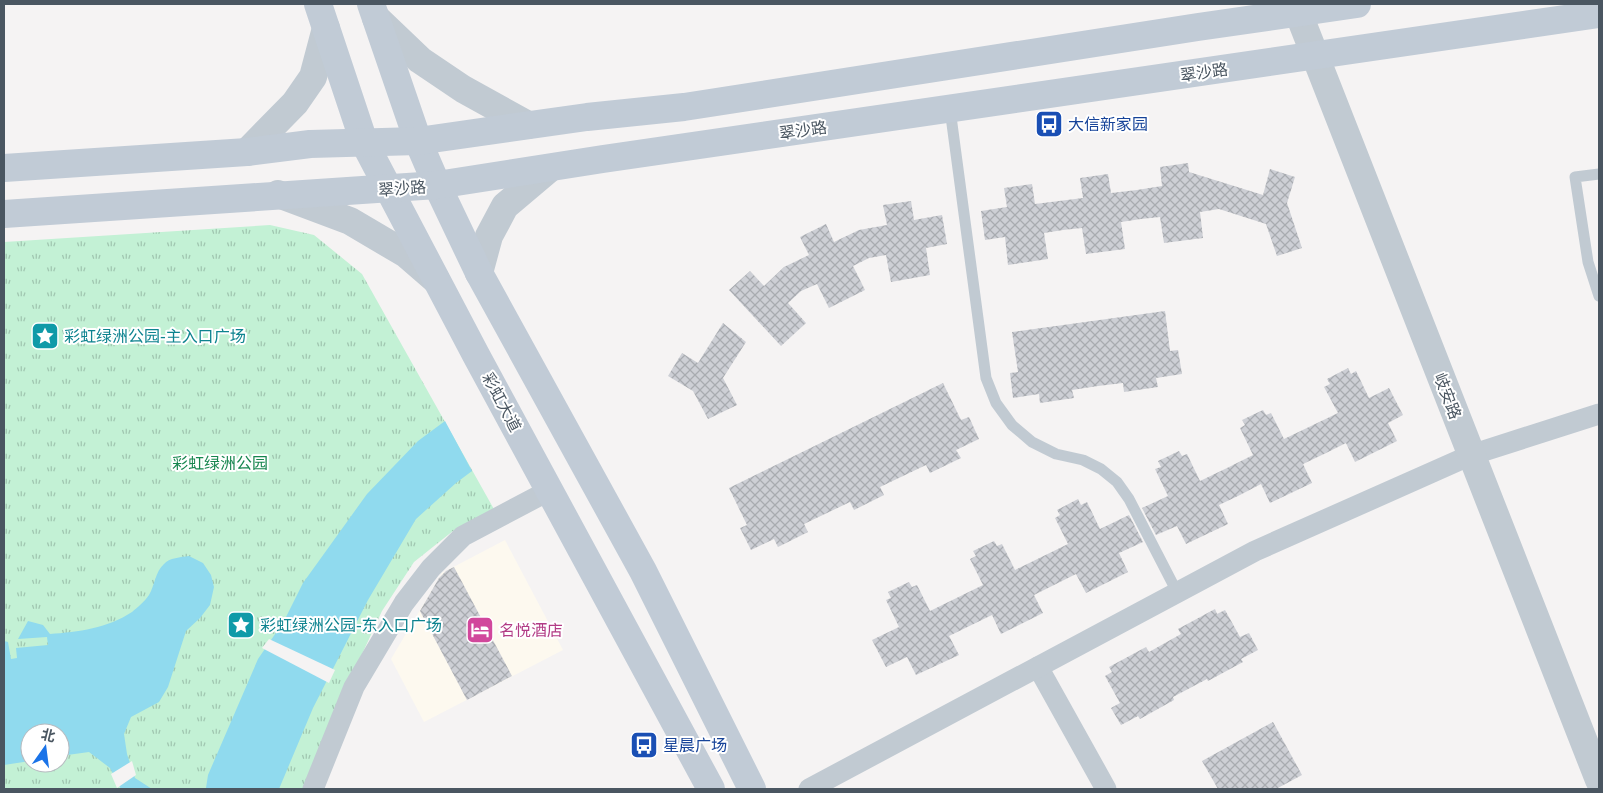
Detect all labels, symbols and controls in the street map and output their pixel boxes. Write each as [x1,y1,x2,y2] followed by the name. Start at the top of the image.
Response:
[1179,60,1229,85] street label: 翠沙路
[1034,109,1064,139] bus stop icon: 大信新家园
[1068,115,1148,134] place label: 大信新家园
[778,118,828,143] street label: 翠沙路
[377,177,427,200] street label: 翠沙路
[30,321,60,351] place icon: 彩虹绿洲公园-主入口广场
[64,327,246,346] place label: 彩虹绿洲公园-主入口广场
[478,370,525,435] street label: 彩虹大道
[1430,370,1465,422] street label: 岐安路
[172,454,268,473] park label: 彩虹绿洲公园
[226,610,256,640] place icon: 彩虹绿洲公园-东入口广场
[465,615,495,645] hotel icon: 名悦酒店
[260,616,442,635] place label: 彩虹绿洲公园-东入口广场
[499,621,563,640] place label: 名悦酒店
[20,723,70,773] north arrow
[39,726,57,745] text: 北
[629,730,659,760] bus stop icon: 星晨广场
[663,736,727,755] place label: 星晨广场

